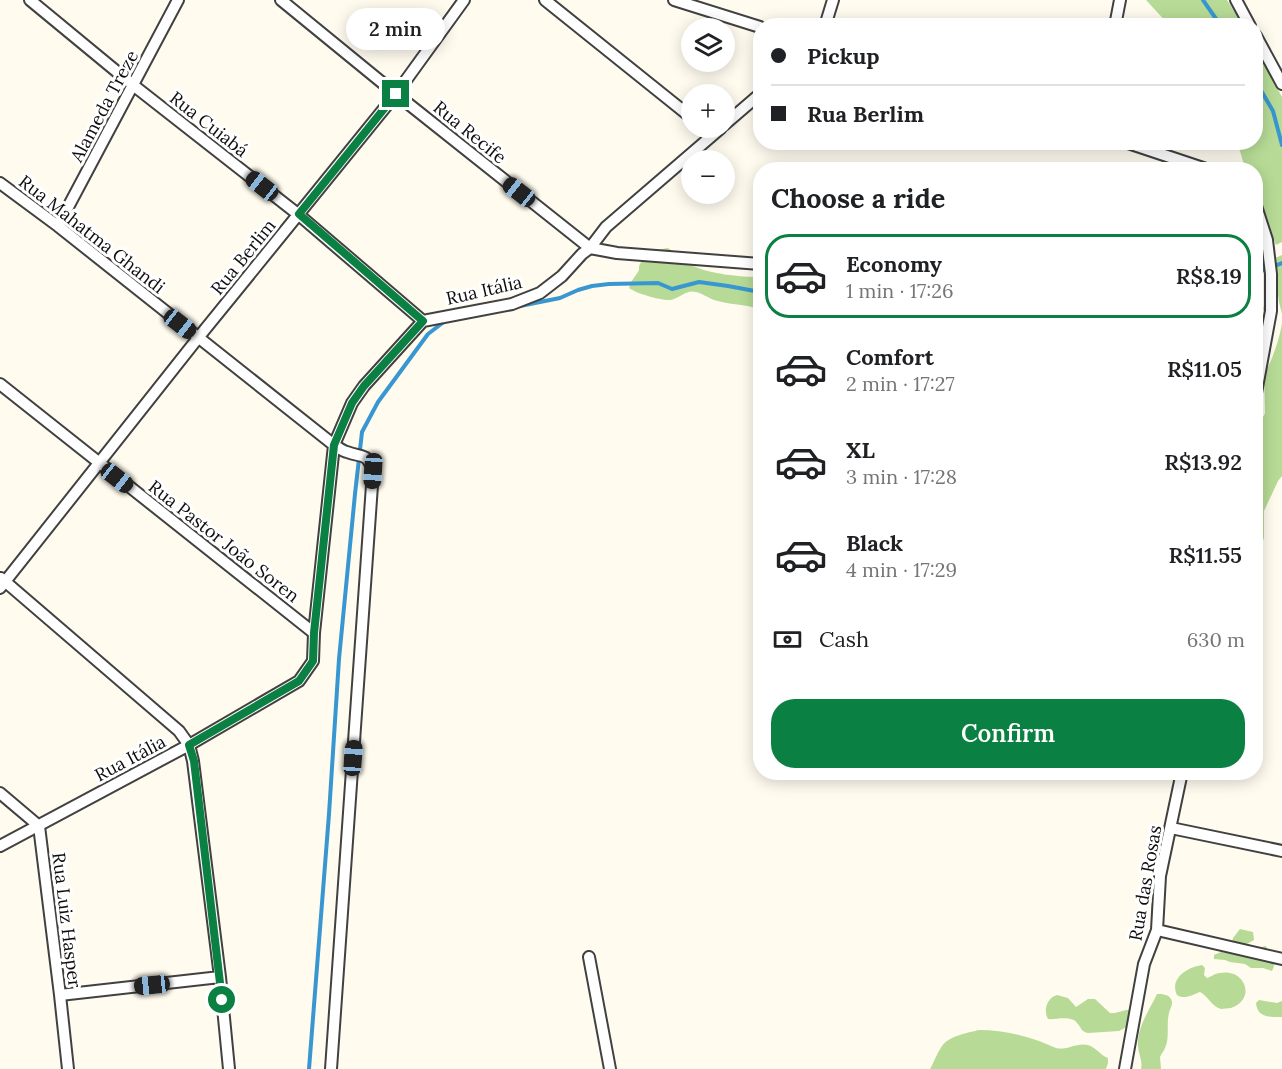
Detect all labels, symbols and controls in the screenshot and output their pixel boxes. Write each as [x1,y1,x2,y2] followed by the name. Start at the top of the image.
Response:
[346,7,446,49] callout: 2 min
[369,16,422,41] text: 2 min
[681,18,735,204] map controls
[681,18,735,72] button: layers
[807,42,880,70] text: Pickup
[64,46,143,167] street label: Alameda Treze
[382,80,409,107] route end
[681,84,735,138] button: +
[165,86,253,162] street label: Rua Cuiabá
[429,96,511,169] street label: Rua Recife
[807,100,924,128] text: Rua Berlim
[681,150,735,204] button: −
[242,168,282,204] car
[14,170,170,298] street label: Rua Mahatma Ghandi
[499,174,539,210] car
[771,181,945,215] text: Choose a ride
[205,214,281,300] street label: Rua Berlim
[774,249,828,303] icon: car
[846,250,942,278] text: Economy
[1176,262,1242,290] text: R$8.19
[444,270,524,310] street label: Rua Itália
[846,278,954,303] text: 1 min · 17:26
[160,306,200,342] car
[774,342,828,396] icon: car
[846,343,934,371] text: Comfort
[1167,355,1242,383] text: R$11.05
[846,371,955,396] text: 2 min · 17:27
[774,435,828,489] icon: car
[846,436,875,464] text: XL
[1164,448,1242,476] text: R$13.92
[363,452,383,490] car
[97,460,137,496] car
[846,464,957,489] text: 3 min · 17:28
[144,475,304,607] street label: Rua Pastor João Soren
[774,528,828,582] icon: car
[846,529,903,557] text: Black
[1169,541,1242,569] text: R$11.55
[846,557,957,582] text: 4 min · 17:29
[771,623,804,656] icon: cash
[819,625,869,653] text: Cash
[1187,627,1245,652] text: 630 m
[771,699,1245,768] button: Confirm
[90,730,170,786] street label: Rua Itália
[343,739,363,777] car
[1124,823,1166,943] street label: Rua das Rosas
[47,851,87,989] street label: Rua Luiz Hasper
[133,974,171,996] car
[208,986,235,1013] route start

